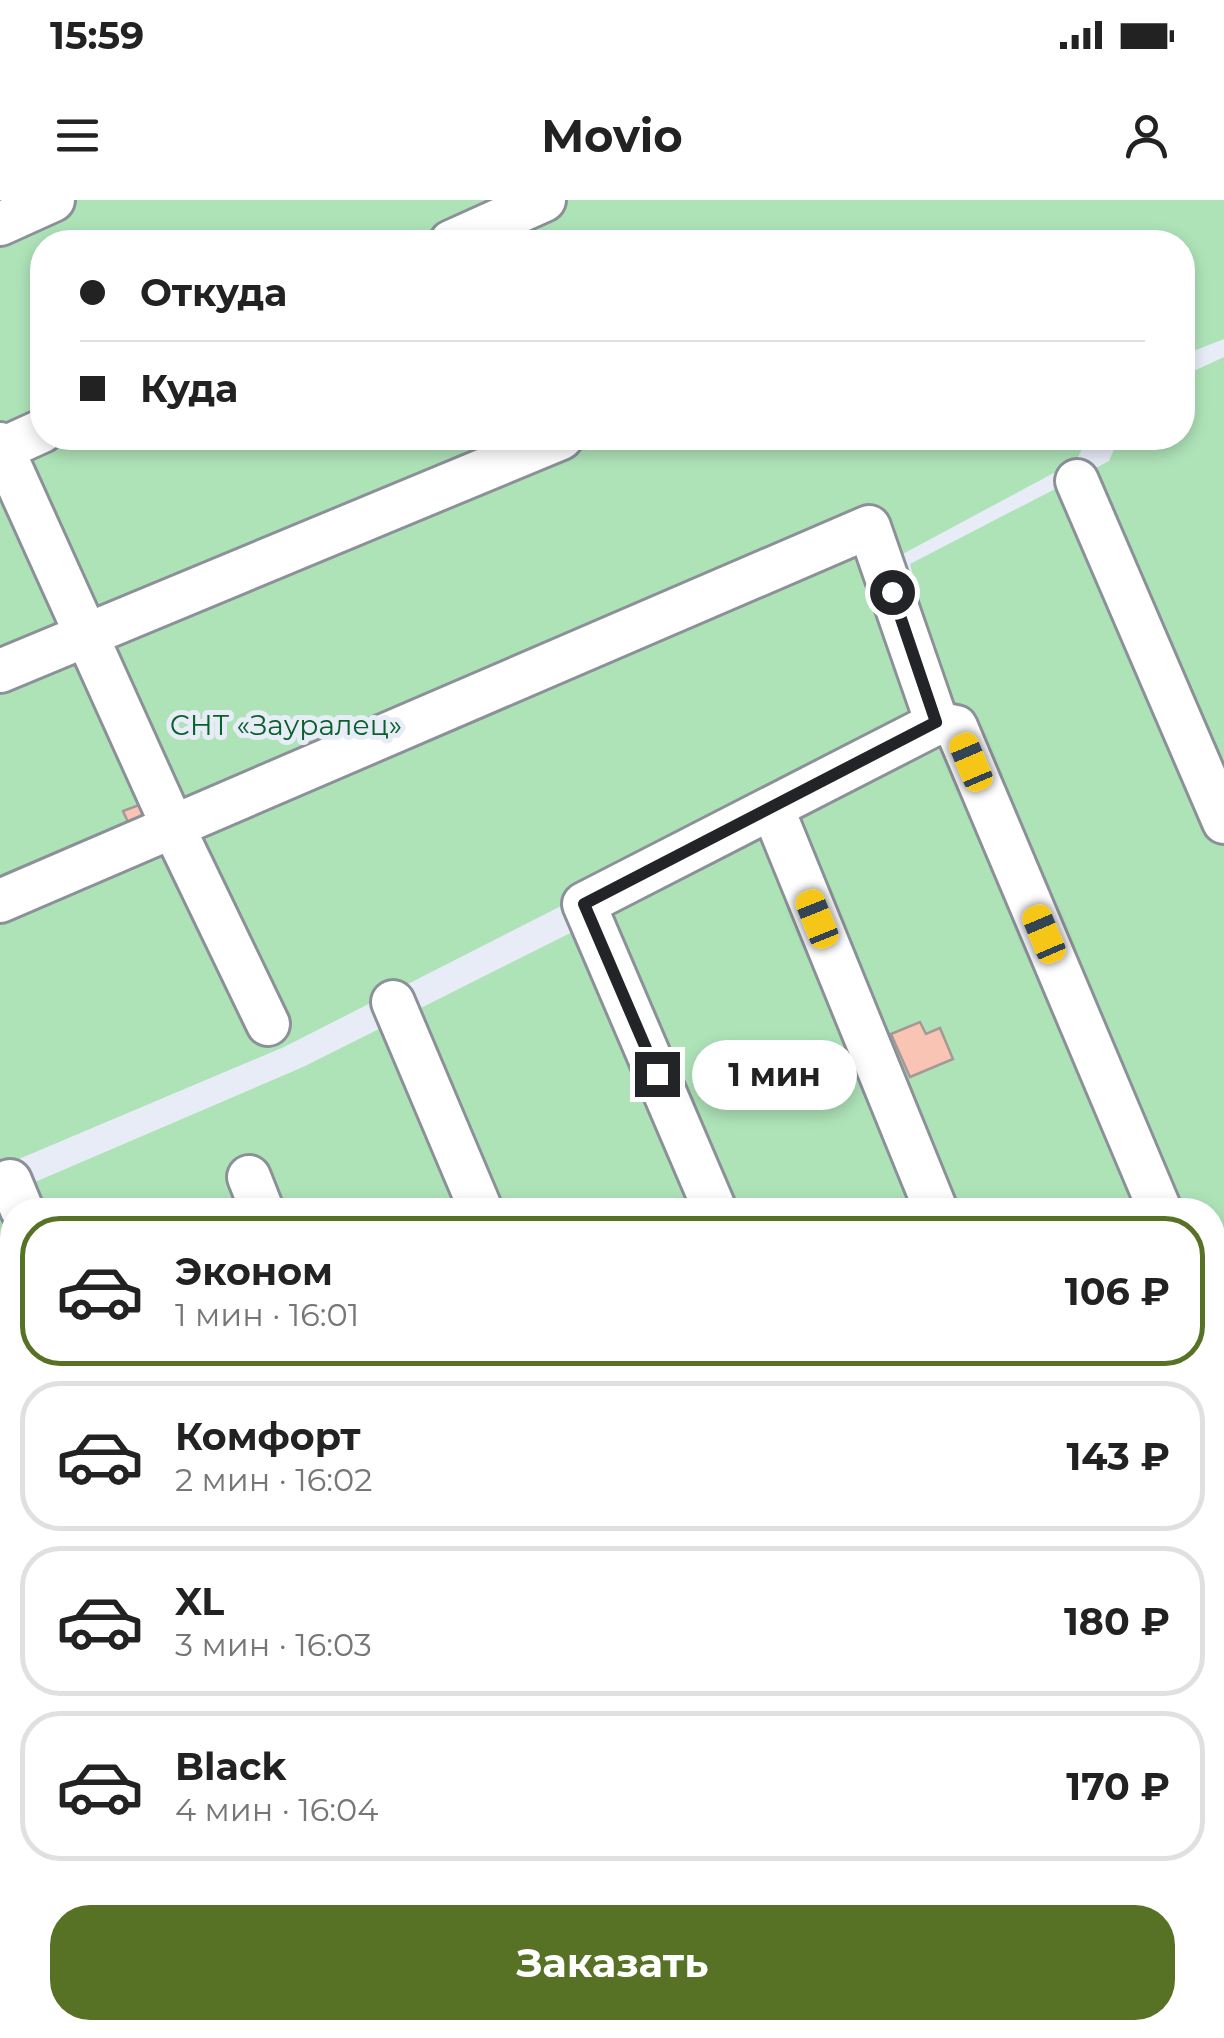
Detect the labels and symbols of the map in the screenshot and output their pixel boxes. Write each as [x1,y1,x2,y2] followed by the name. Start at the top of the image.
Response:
[870,570,915,615] route start
[170,708,402,742] park label: СНТ «Зауралец»
[945,729,997,795] car
[792,886,842,952] car
[1018,901,1070,967] car
[692,1039,857,1109] callout: 1 мин
[635,1052,680,1097] route end

